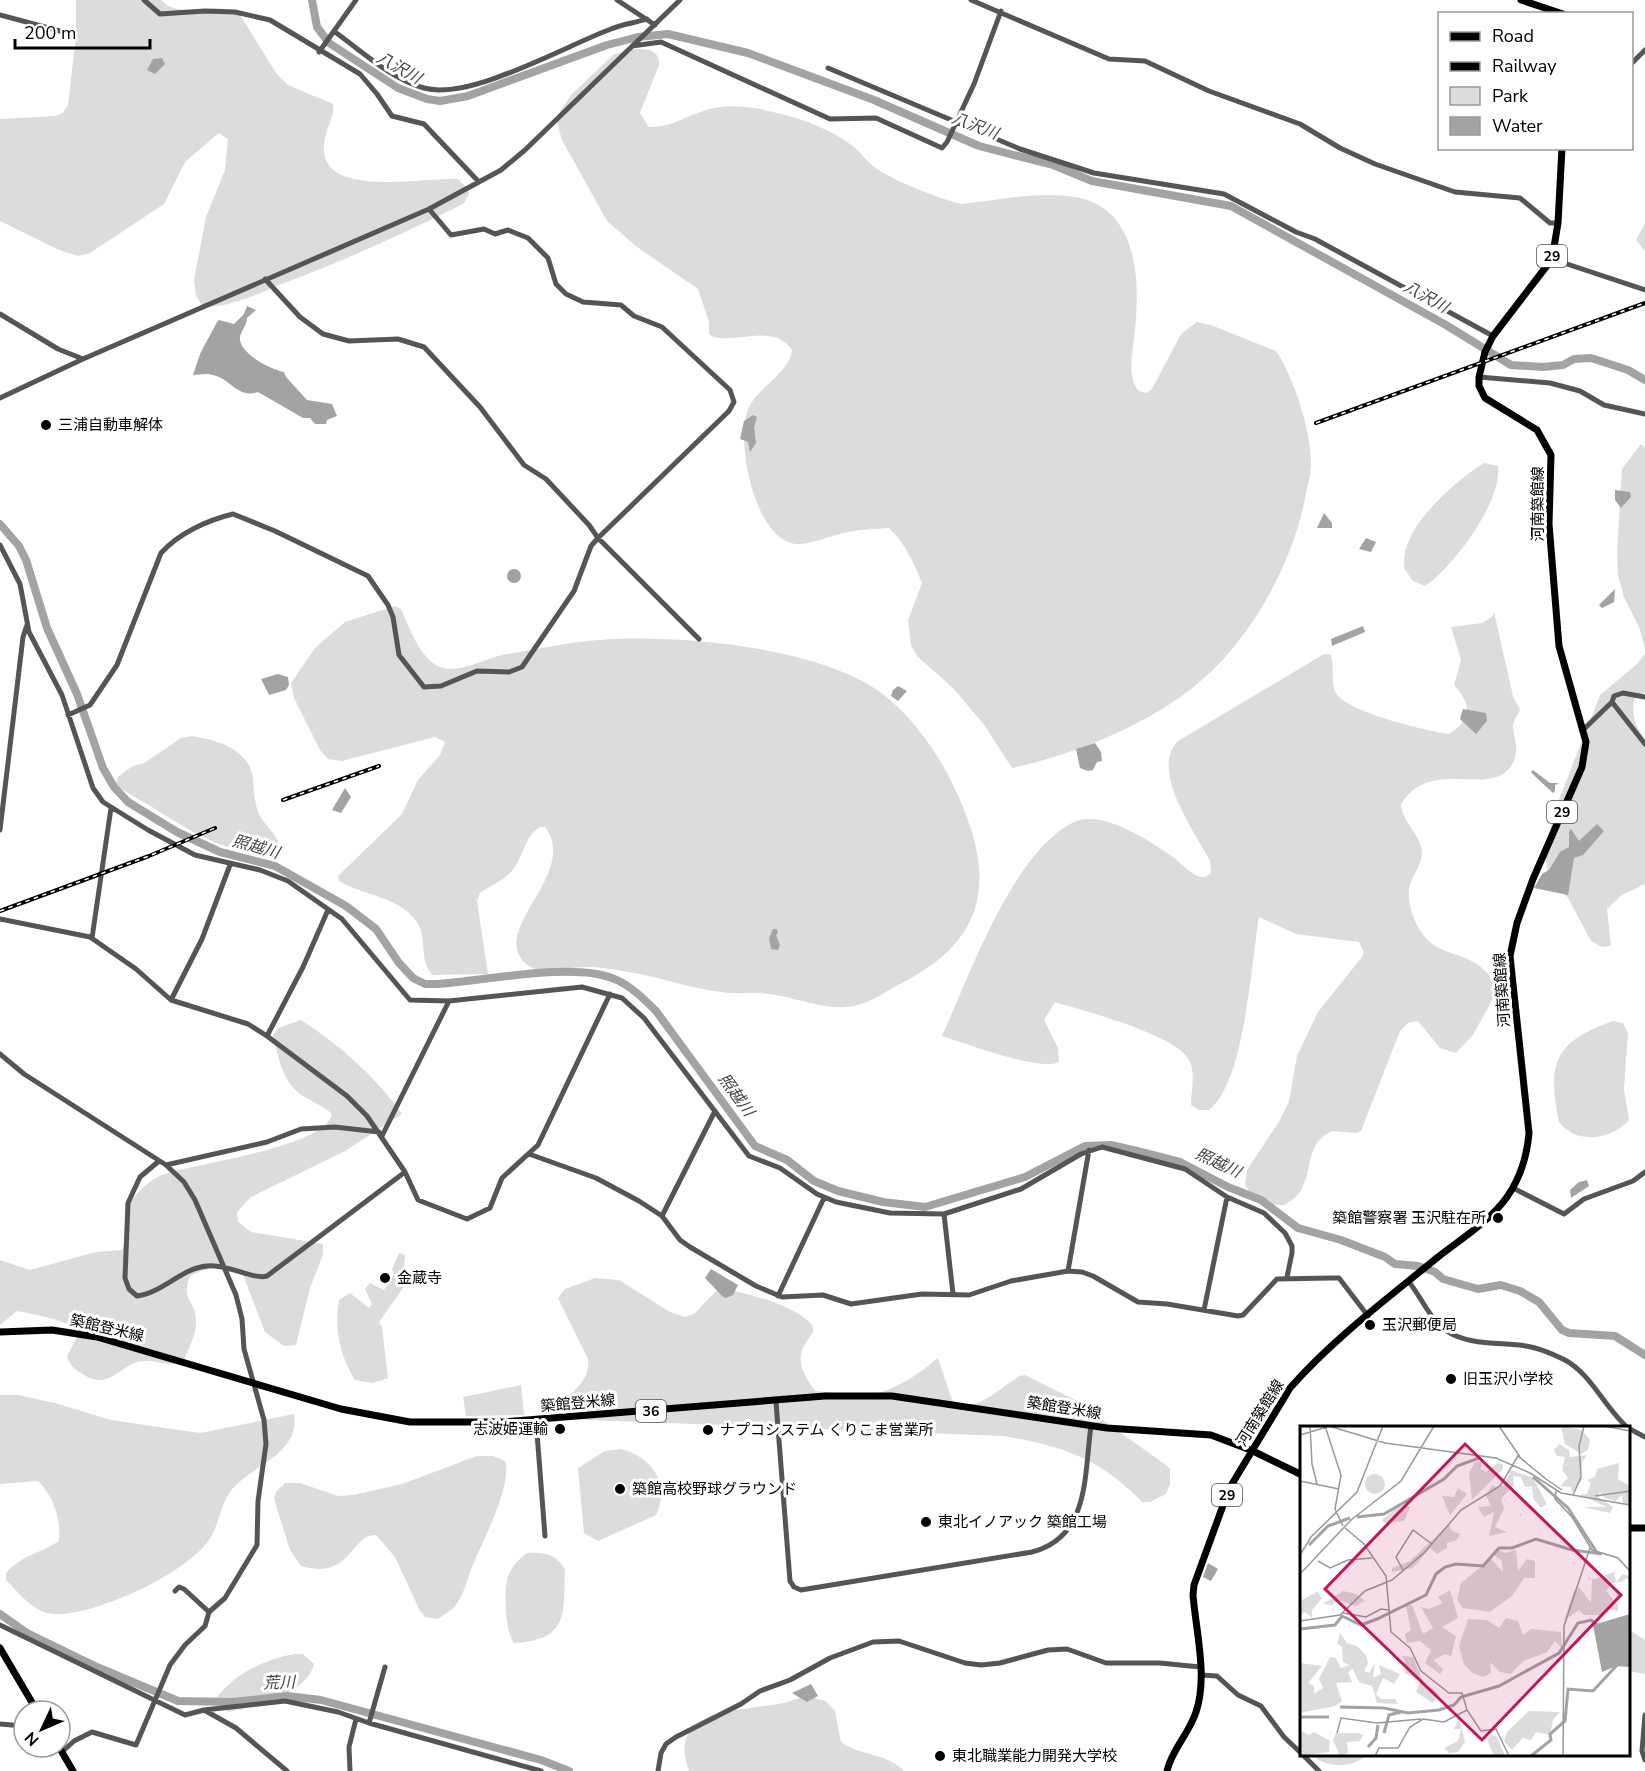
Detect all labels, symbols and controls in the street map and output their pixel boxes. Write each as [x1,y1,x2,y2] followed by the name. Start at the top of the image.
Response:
[15,12,150,50] scale bar
[1438,12,1633,150] legend
[24,21,76,45] text: 200 m
[1492,24,1534,48] text: Road
[373,47,427,90] water label: 八沢川
[1492,54,1557,78] text: Railway
[1492,84,1529,108] text: Park
[949,107,1003,146] water label: 八沢川
[1492,114,1543,138] text: Water
[1537,245,1567,267] road number: 29
[1400,276,1454,319] water label: 八沢川
[58,415,163,435] place label: 三浦自動車解体
[39,418,53,432] marker: 三浦自動車解体
[1528,466,1548,542] street label: 河南築館線
[1547,801,1577,823] road number: 29
[230,830,284,865] water label: 照越川
[1489,952,1515,1028] street label: 河南築館線
[713,1069,760,1122] water label: 照越川
[1192,1143,1246,1184] water label: 照越川
[1332,1208,1486,1228] place label: 築館警察署 玉沢駐在所
[1491,1211,1505,1225] marker: 築館警察署 玉沢駐在所
[397,1268,442,1288] place label: 金蔵寺
[378,1271,392,1285] marker: 金蔵寺
[68,1310,146,1346] street label: 築館登米線
[1382,1315,1457,1335] place label: 玉沢郵便局
[1363,1318,1377,1332] marker: 玉沢郵便局
[1463,1369,1553,1389] place label: 旧玉沢小学校
[1444,1372,1458,1386] marker: 旧玉沢小学校
[1232,1376,1288,1450] street label: 河南築館線
[540,1390,616,1416] street label: 築館登米線
[1025,1392,1103,1424] street label: 築館登米線
[636,1400,666,1422] road number: 36
[473,1419,548,1439] place label: 志波姫運輸
[720,1420,933,1440] place label: ナプコシステム くりこま営業所
[553,1422,567,1436] marker: 志波姫運輸
[701,1423,715,1437] marker: ナプコシステム くりこま営業所
[1300,1426,1630,1756] inset map
[632,1479,797,1499] place label: 築館高校野球グラウンド
[613,1482,627,1496] marker: 築館高校野球グラウンド
[1212,1484,1242,1506] road number: 29
[938,1512,1107,1532] place label: 東北イノアック 築館工場
[919,1515,933,1529] marker: 東北イノアック 築館工場
[263,1671,297,1695] water label: 荒川
[12,1699,72,1759] north arrow
[20,1727,44,1751] text: N
[952,1746,1117,1766] place label: 東北職業能力開発大学校
[933,1749,947,1763] marker: 東北職業能力開発大学校

